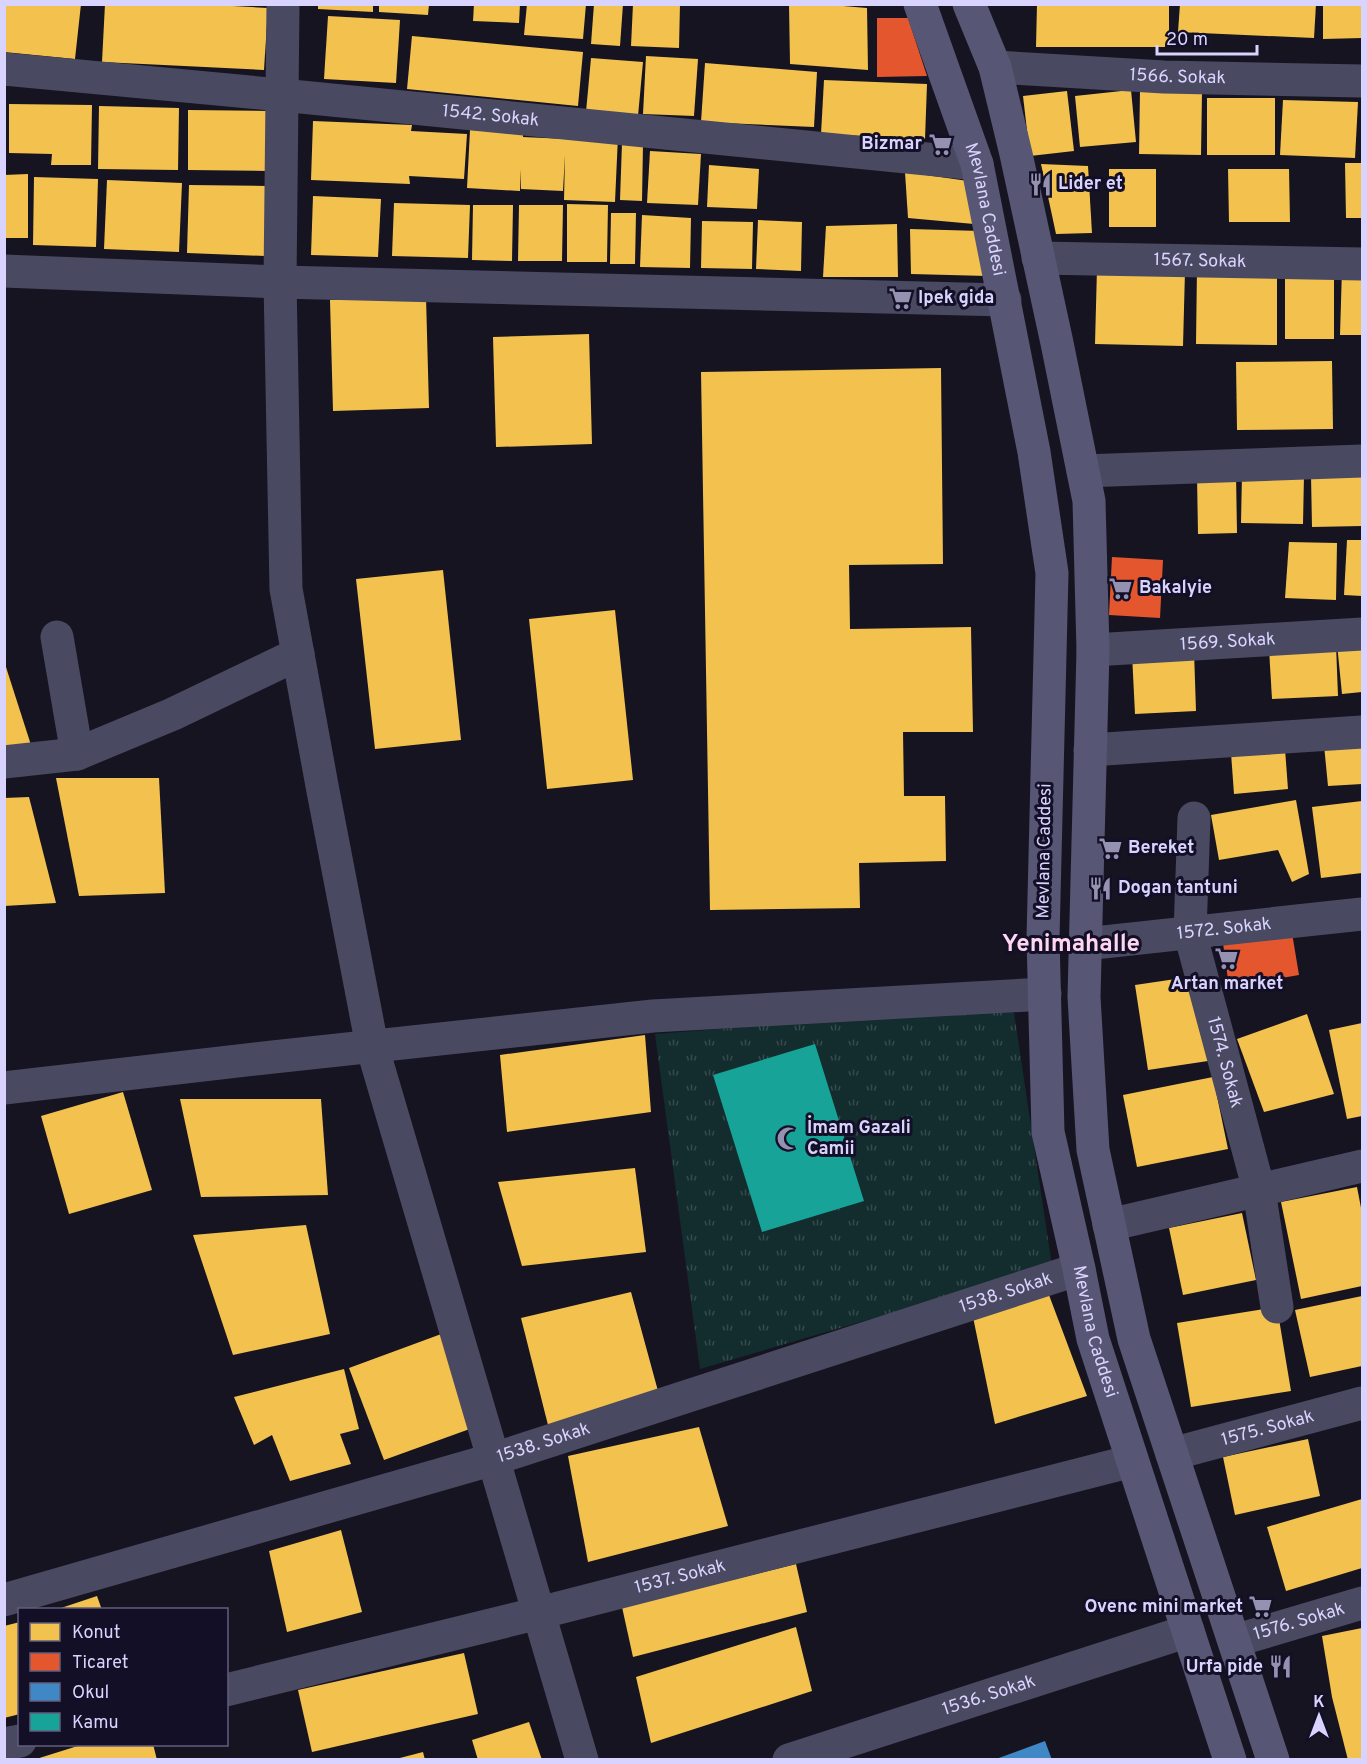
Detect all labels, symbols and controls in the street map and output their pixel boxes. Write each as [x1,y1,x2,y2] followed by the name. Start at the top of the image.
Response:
[1157,18,1258,56] scale bar
[1166,29,1208,52] text: 20 m
[1129,63,1226,90] street label: 1566. Sokak
[441,100,540,132] street label: 1542. Sokak
[927,131,953,157] supermarket icon: Bizmar
[861,133,922,156] place label: Bizmar
[959,140,1010,278] street label: Mevlana Caddesi
[1027,171,1053,197] restaurant icon: Lider et
[1058,173,1123,196] place label: Lider et
[1153,249,1247,273] street label: 1567. Sokak
[887,285,913,311] supermarket icon: Ipek gida
[918,287,994,310] place label: Ipek gida
[1108,575,1134,601] supermarket icon: Bakalyie
[1139,577,1212,600] place label: Bakalyie
[1179,628,1276,656] street label: 1569. Sokak
[1032,783,1058,919] street label: Mevlana Caddesi
[1097,835,1123,861] supermarket icon: Bereket
[1128,837,1194,860] place label: Bereket
[1087,875,1113,901] restaurant icon: Dogan tantuni
[1118,877,1238,900] place label: Dogan tantuni
[1176,912,1273,945] street label: 1572. Sokak
[1002,930,1140,960] district label: Yenimahalle
[1214,945,1240,971] supermarket icon: Artan market
[1171,973,1283,996] place label: Artan market
[1202,1014,1248,1110] street label: 1574. Sokak
[807,1115,911,1161] place label: İmam Gazali Camii
[776,1125,802,1151] mosque icon: İmam Gazali Camii
[1067,1264,1123,1401] street label: Mevlana Caddesi
[956,1267,1055,1319] street label: 1538. Sokak
[1219,1405,1317,1452] street label: 1575. Sokak
[494,1417,593,1469] street label: 1538. Sokak
[632,1554,728,1600] street label: 1537. Sokak
[1248,1594,1274,1620] supermarket icon: Ovenc mini market
[1084,1596,1243,1619] place label: Ovenc mini market
[1251,1597,1347,1646] street label: 1576. Sokak
[18,1608,228,1746] legend
[72,1622,120,1645] text: Konut
[72,1652,128,1675] text: Ticaret
[1268,1654,1294,1680] restaurant icon: Urfa pide
[1186,1656,1263,1679] place label: Urfa pide
[939,1670,1038,1721] street label: 1536. Sokak
[72,1682,109,1705] text: Okul
[1289,1686,1349,1746] north arrow
[1313,1693,1325,1713] text: K
[72,1712,119,1735] text: Kamu

